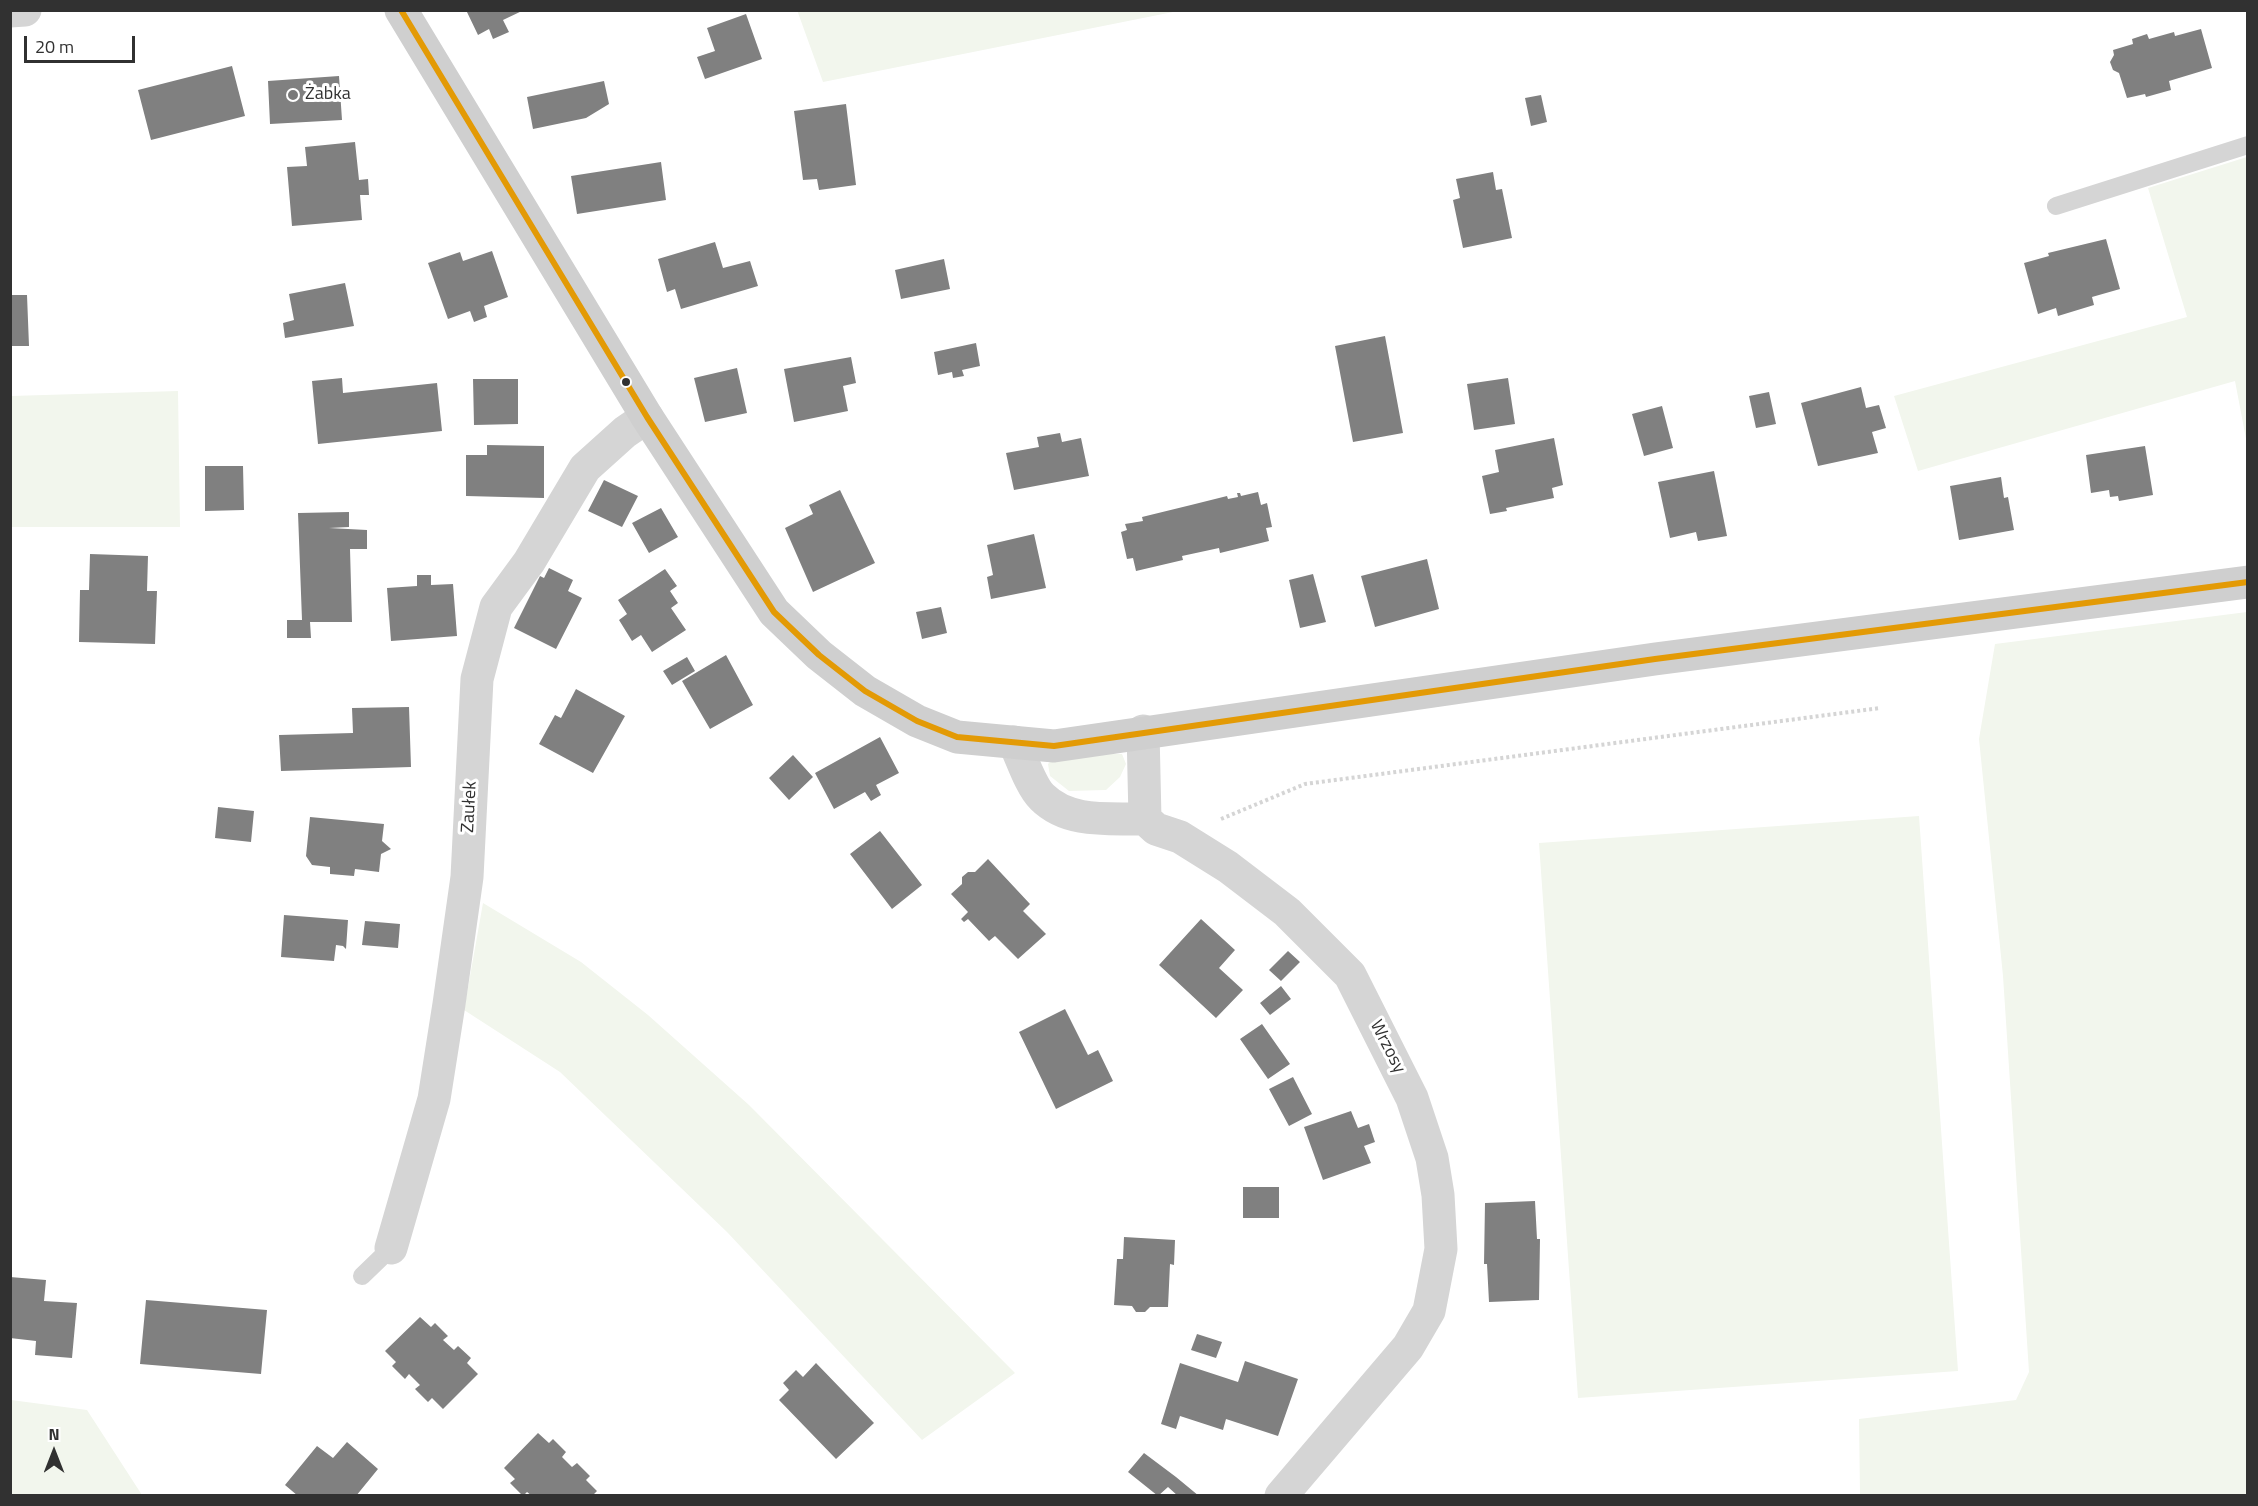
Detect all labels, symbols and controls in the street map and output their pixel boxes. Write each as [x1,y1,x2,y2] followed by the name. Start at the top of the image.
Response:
[27,24,138,62] scale bar
[35,33,74,60] text: 20 m
[305,84,351,106] place label: Żabka
[286,88,300,102] marker: Żabka
[620,376,632,388] unlabelled marker
[458,781,482,833] street label: Zaułek
[1365,1017,1409,1077] street label: Wrzosy
[24,1422,84,1482] north arrow
[48,1422,60,1446] text: N

